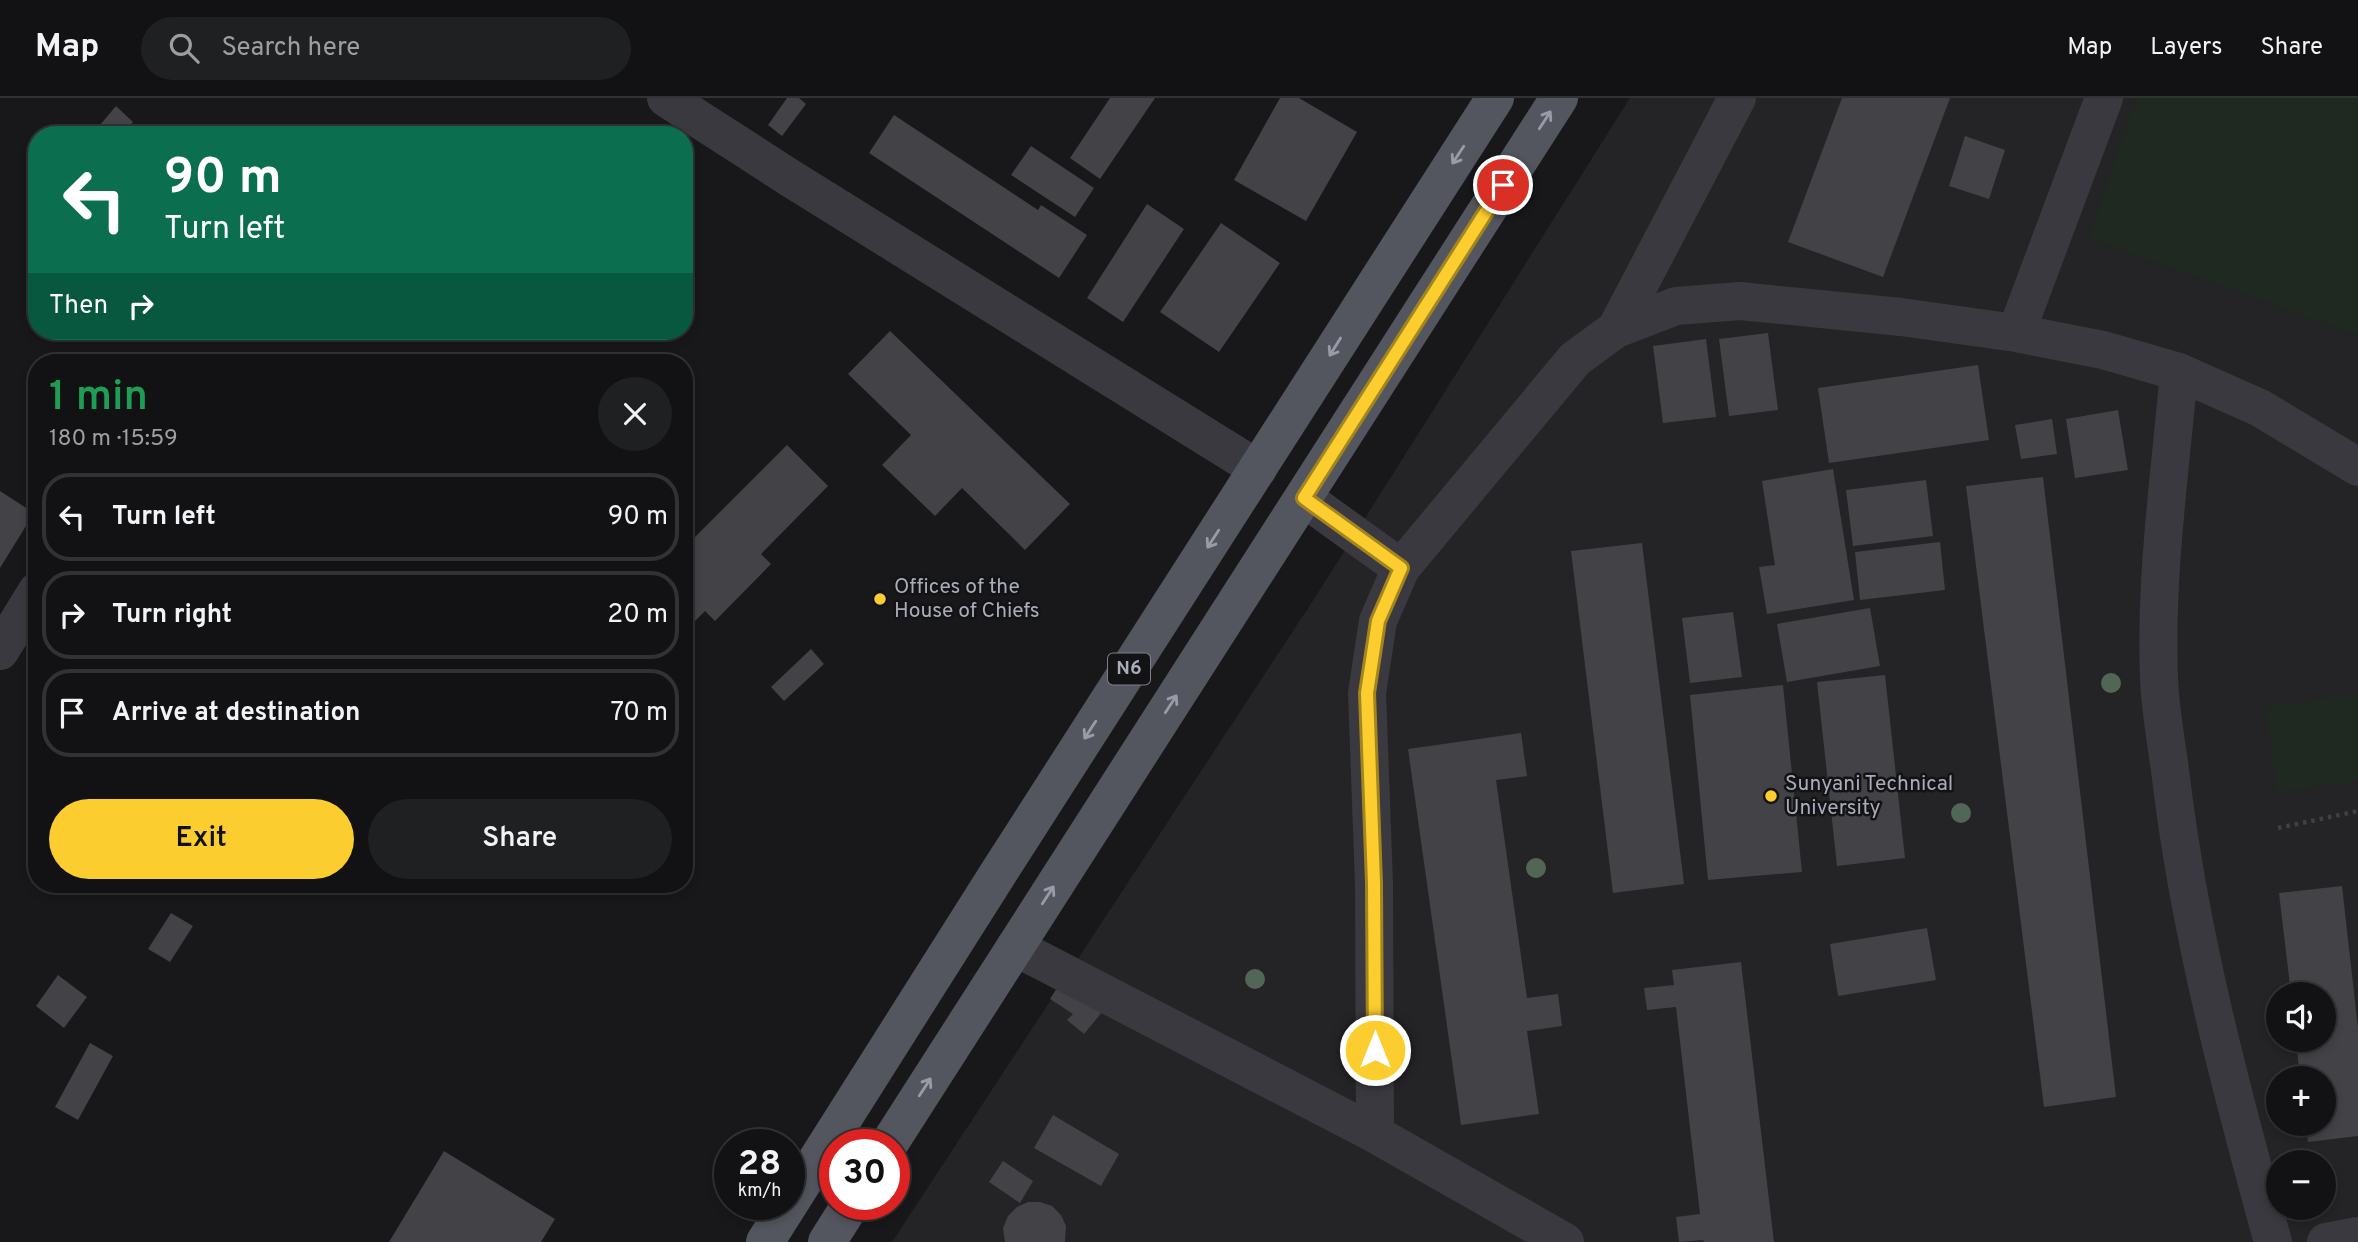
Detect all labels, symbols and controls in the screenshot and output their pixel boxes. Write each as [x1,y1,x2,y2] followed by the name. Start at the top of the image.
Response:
[141,17,631,80] search box
[35,27,99,69] text: Map
[165,29,203,67] icon: search
[221,32,360,65] text: Search here
[2067,33,2112,63] text: Map
[2150,33,2222,63] text: Layers
[2260,33,2323,63] text: Share
[1538,111,1552,131] one-way arrow
[1450,145,1464,165] one-way arrow
[164,149,282,211] text: 90 m
[49,154,140,245] icon: left
[1473,155,1533,215] pin
[1484,166,1522,204] icon: arrive
[164,210,285,250] text: Turn left
[122,287,160,325] icon: right
[49,290,108,323] text: Then
[1328,337,1342,356] one-way arrow
[49,372,148,425] text: 1 min
[598,377,672,451] button: close
[49,425,178,454] text: 180 m · 15:59
[53,498,91,536] icon: left
[112,501,216,534] text: Turn left
[608,501,668,534] text: 90 m
[1205,529,1220,548] one-way arrow
[894,574,1040,625] place label: Offices of the House of Chiefs
[872,591,888,607] marker: Offices of the House of Chiefs
[53,596,91,634] icon: right
[112,599,232,632] text: Turn right
[607,599,668,632] text: 20 m
[1108,654,1150,684] road number: N6
[53,694,91,732] icon: arrive
[1164,695,1178,714] one-way arrow
[112,697,360,730] text: Arrive at destination
[610,697,668,730] text: 70 m
[1083,720,1097,740] one-way arrow
[1785,771,1953,822] place label: Sunyani Technical University
[1763,788,1779,804] marker: Sunyani Technical University
[49,799,354,879] button: Exit
[368,799,672,879] button: Share
[1040,886,1055,905] one-way arrow
[2266,982,2336,1220] map controls
[2266,982,2336,1052] button: sound
[1338,1013,1412,1087] position arrow
[2266,1066,2336,1136] button: +
[918,1078,933,1097] one-way arrow
[819,1129,910,1220] speed limit sign: 30
[738,1143,781,1187] text: 28
[2266,1150,2336,1220] button: −
[738,1180,781,1203] text: km/h

